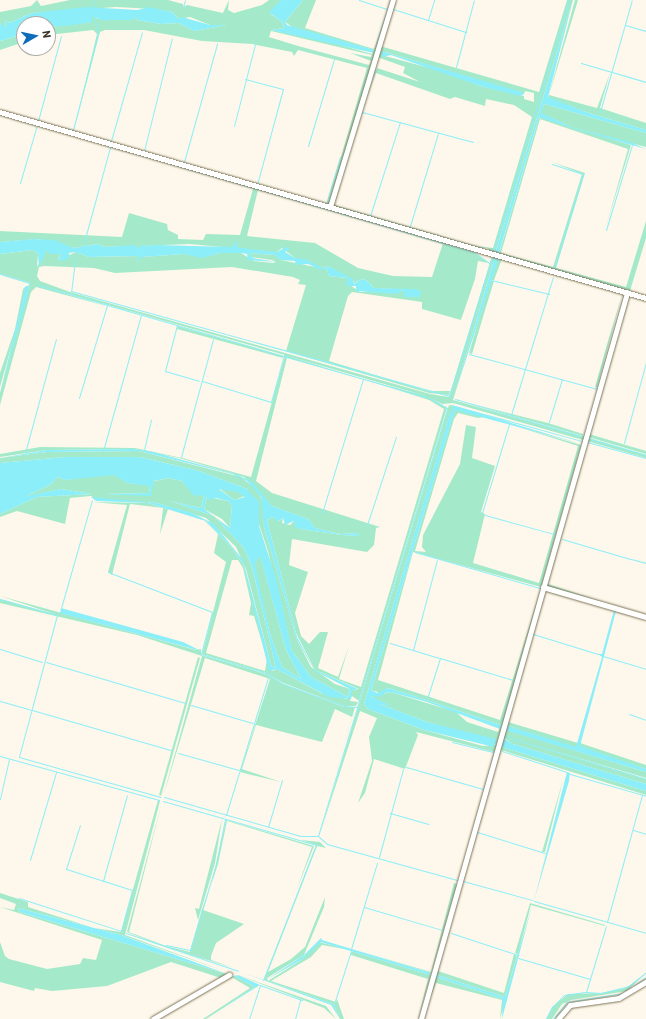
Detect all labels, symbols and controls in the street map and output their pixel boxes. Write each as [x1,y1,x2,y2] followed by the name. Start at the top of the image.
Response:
[16,16,56,56] north arrow
[40,30,54,39] text: N

